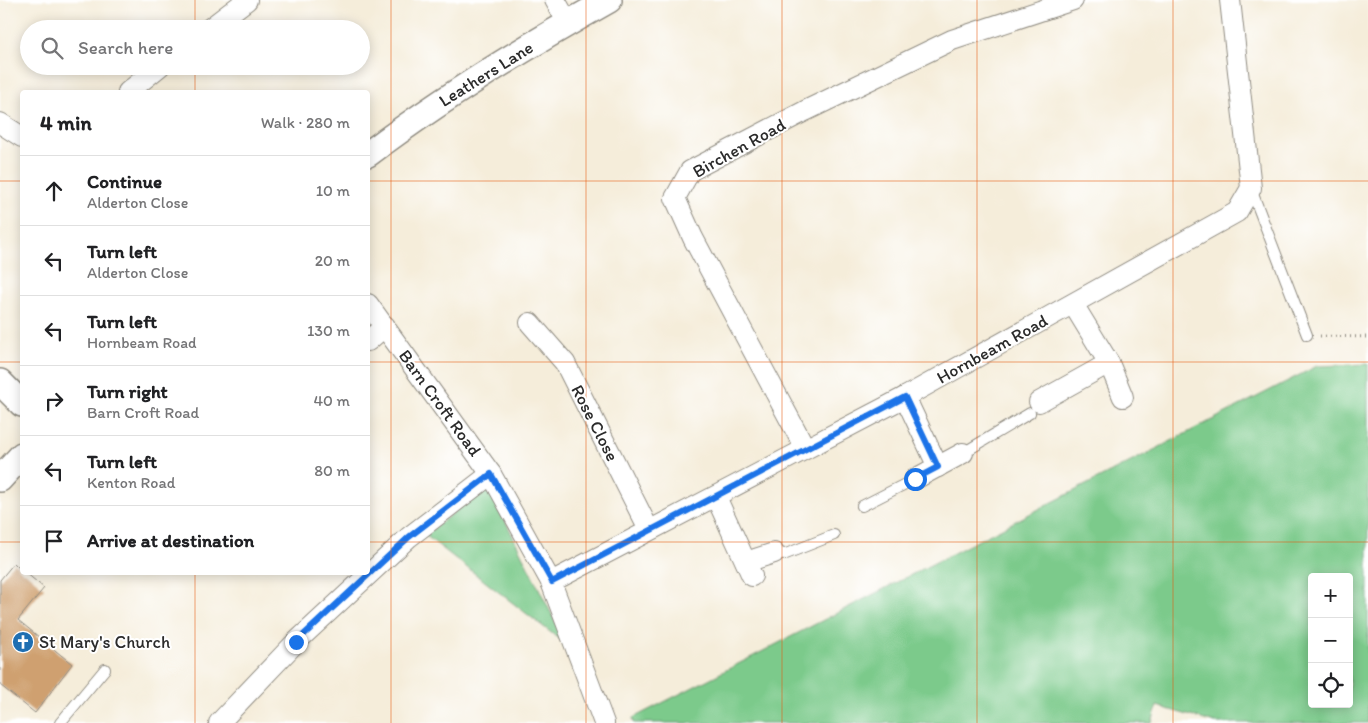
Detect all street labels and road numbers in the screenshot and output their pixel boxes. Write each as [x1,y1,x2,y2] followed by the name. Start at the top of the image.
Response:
[435,36,537,112] street label: Leathers Lane
[689,113,790,183] street label: Birchen Road
[933,309,1052,389] street label: Hornbeam Road
[394,345,486,461] street label: Barn Croft Road
[566,381,624,465] street label: Rose Close

